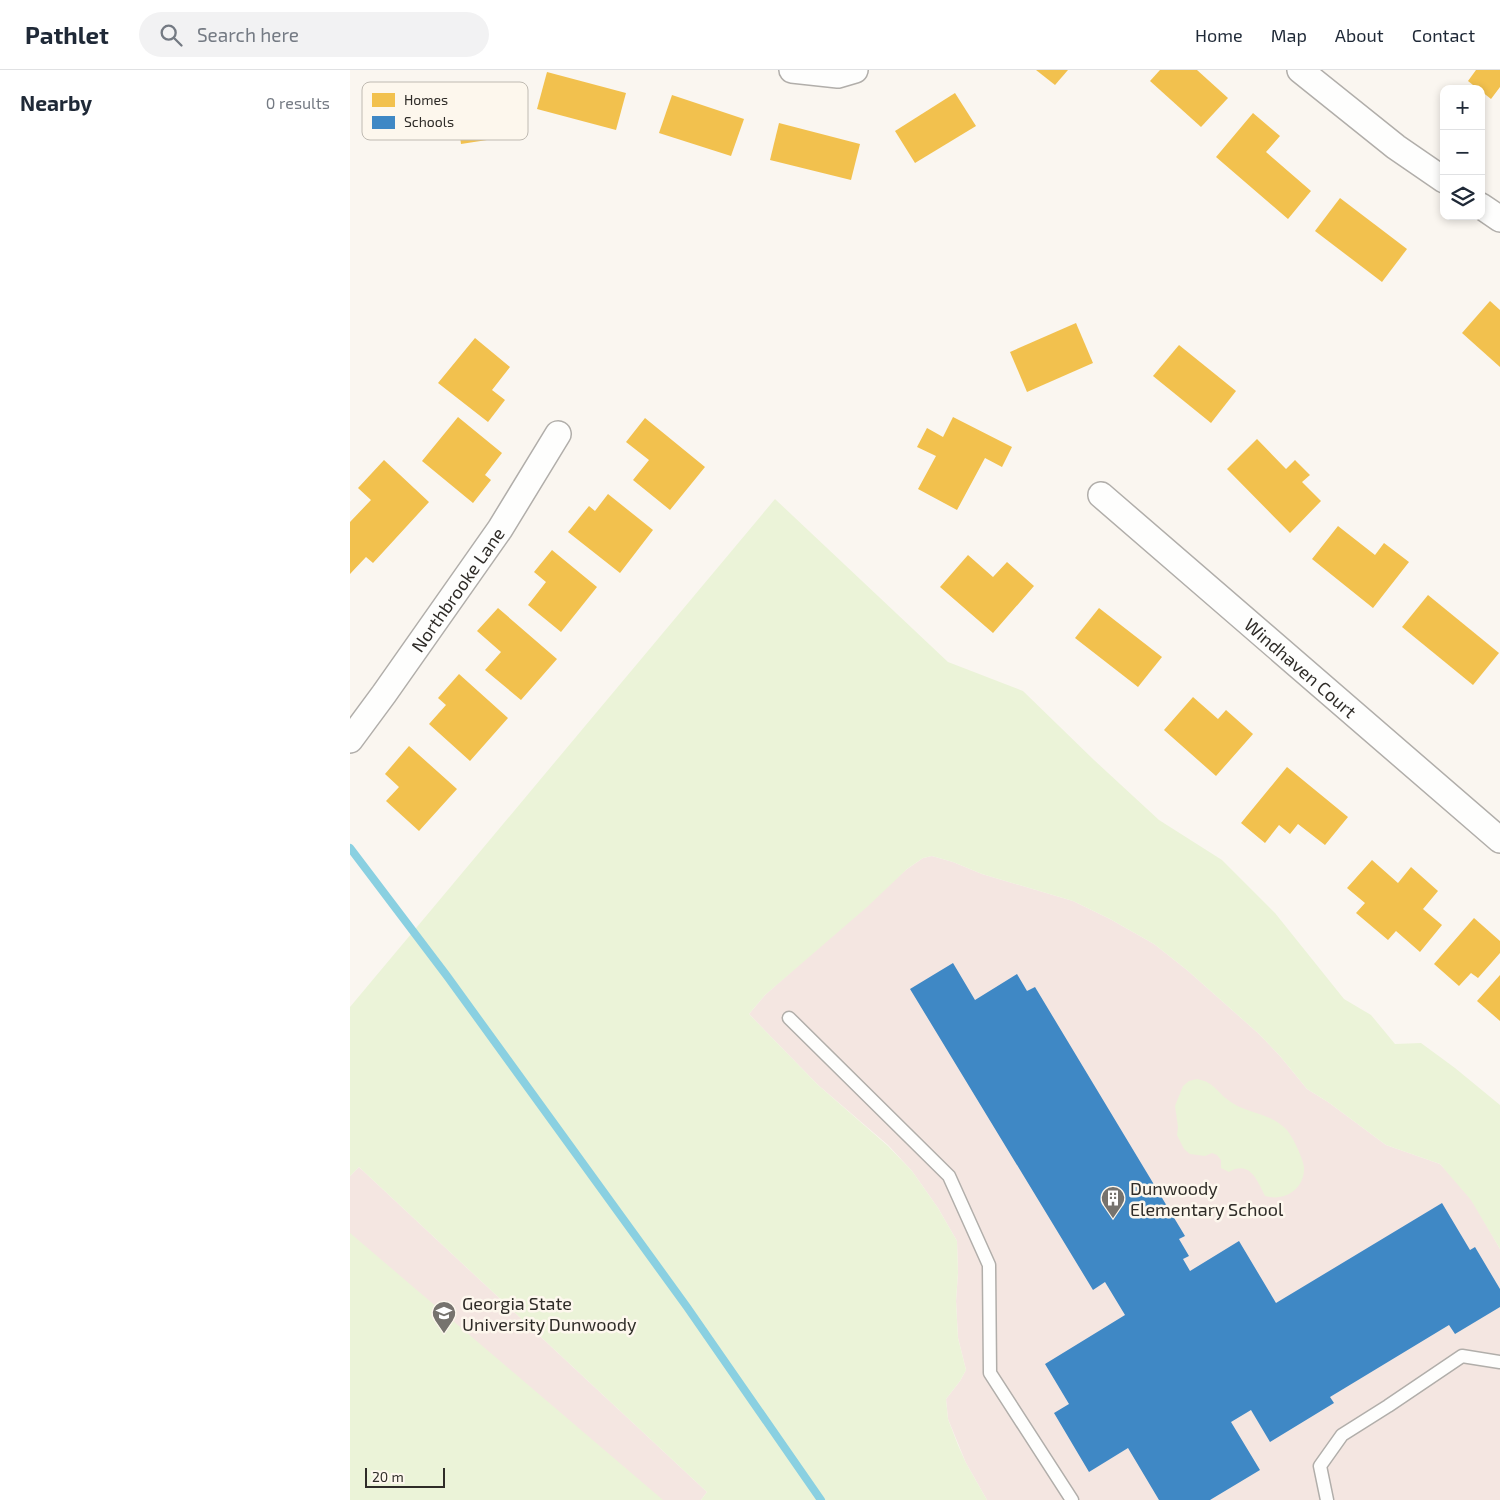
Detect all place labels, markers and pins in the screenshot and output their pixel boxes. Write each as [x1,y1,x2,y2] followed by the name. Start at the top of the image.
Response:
[1130,1177,1284,1220] place label: Dunwoody Elementary School
[1100,1185,1126,1219] building icon: Dunwoody Elementary School
[462,1292,637,1335] place label: Georgia State University Dunwoody
[431,1300,457,1334] school or university icon: Georgia State University Dunwoody

